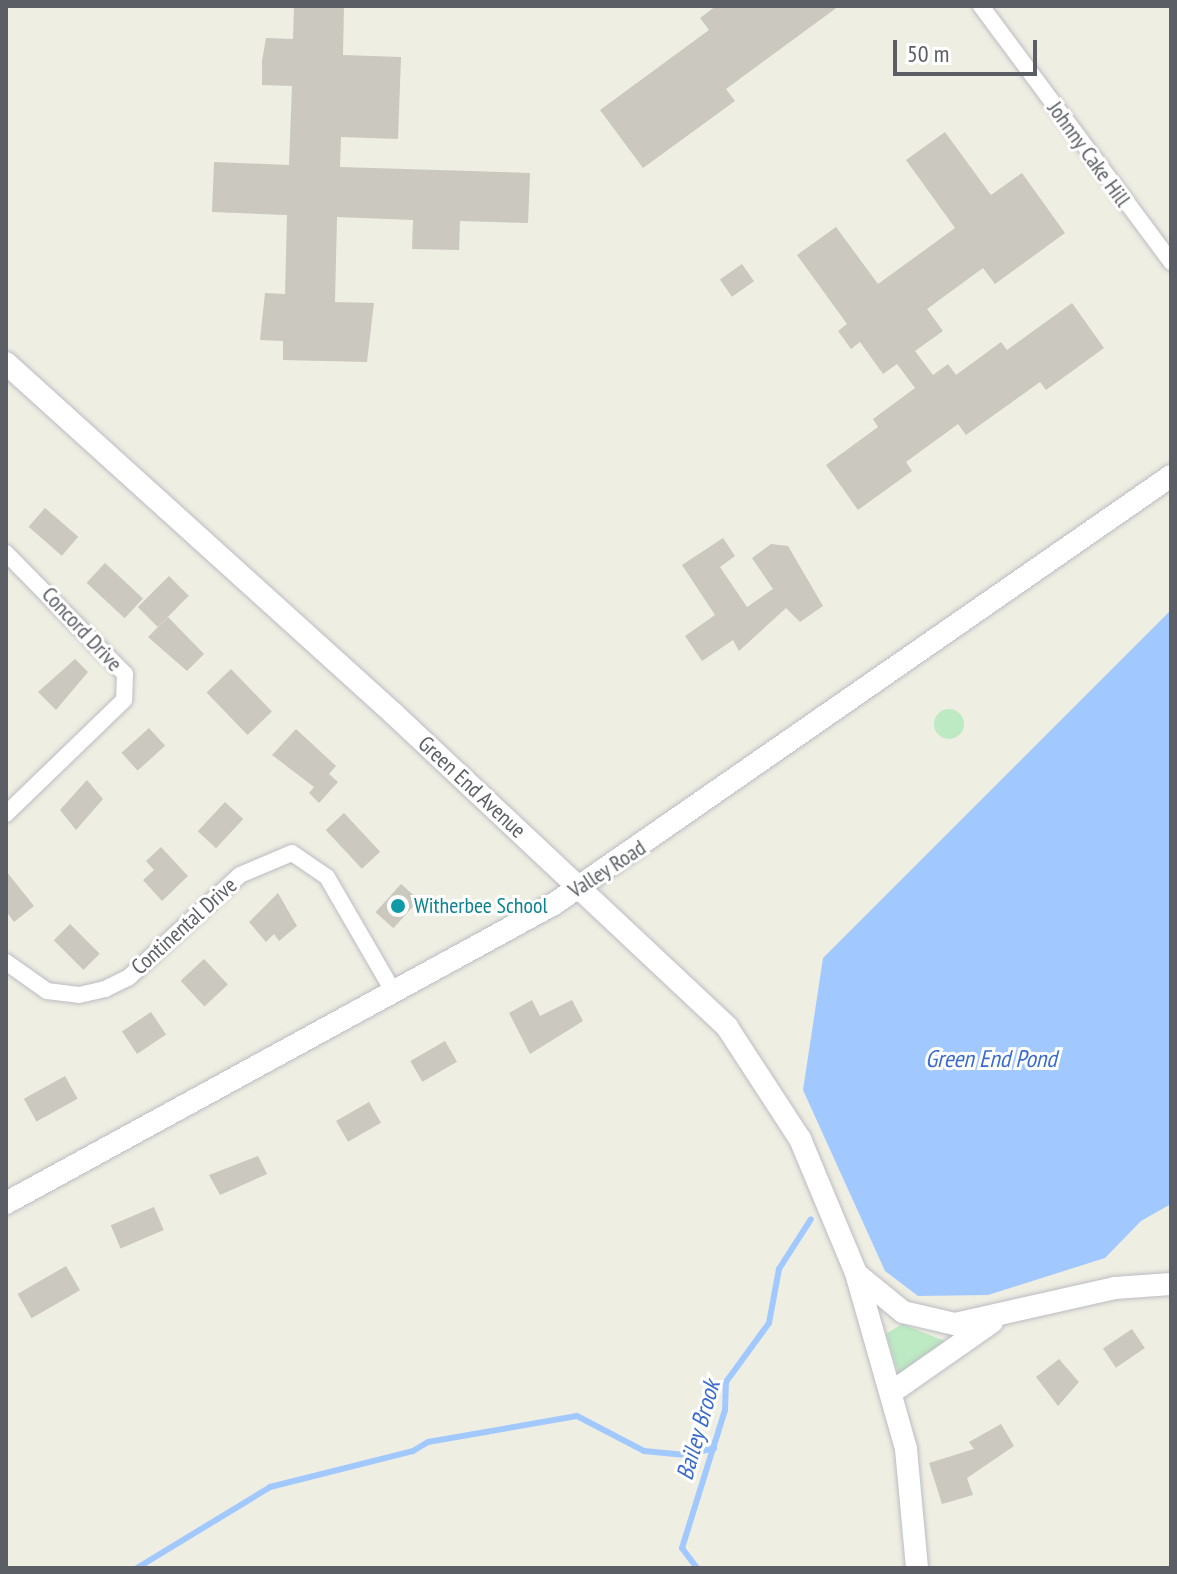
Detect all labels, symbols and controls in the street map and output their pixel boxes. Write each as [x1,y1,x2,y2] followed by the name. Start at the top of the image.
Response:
[897,24,1041,74] scale bar
[907,38,949,69] text: 50 m
[1042,96,1136,212] street label: Johnny Cake Hill
[36,581,128,677] street label: Concord Drive
[412,730,532,844] street label: Green End Avenue
[563,834,651,904] street label: Valley Road
[126,872,242,980] street label: Continental Drive
[414,893,548,919] place label: Witherbee School
[389,897,407,915] marker: Witherbee School
[925,1045,1057,1073] water label: Green End Pond
[670,1376,726,1484] water label: Bailey Brook

